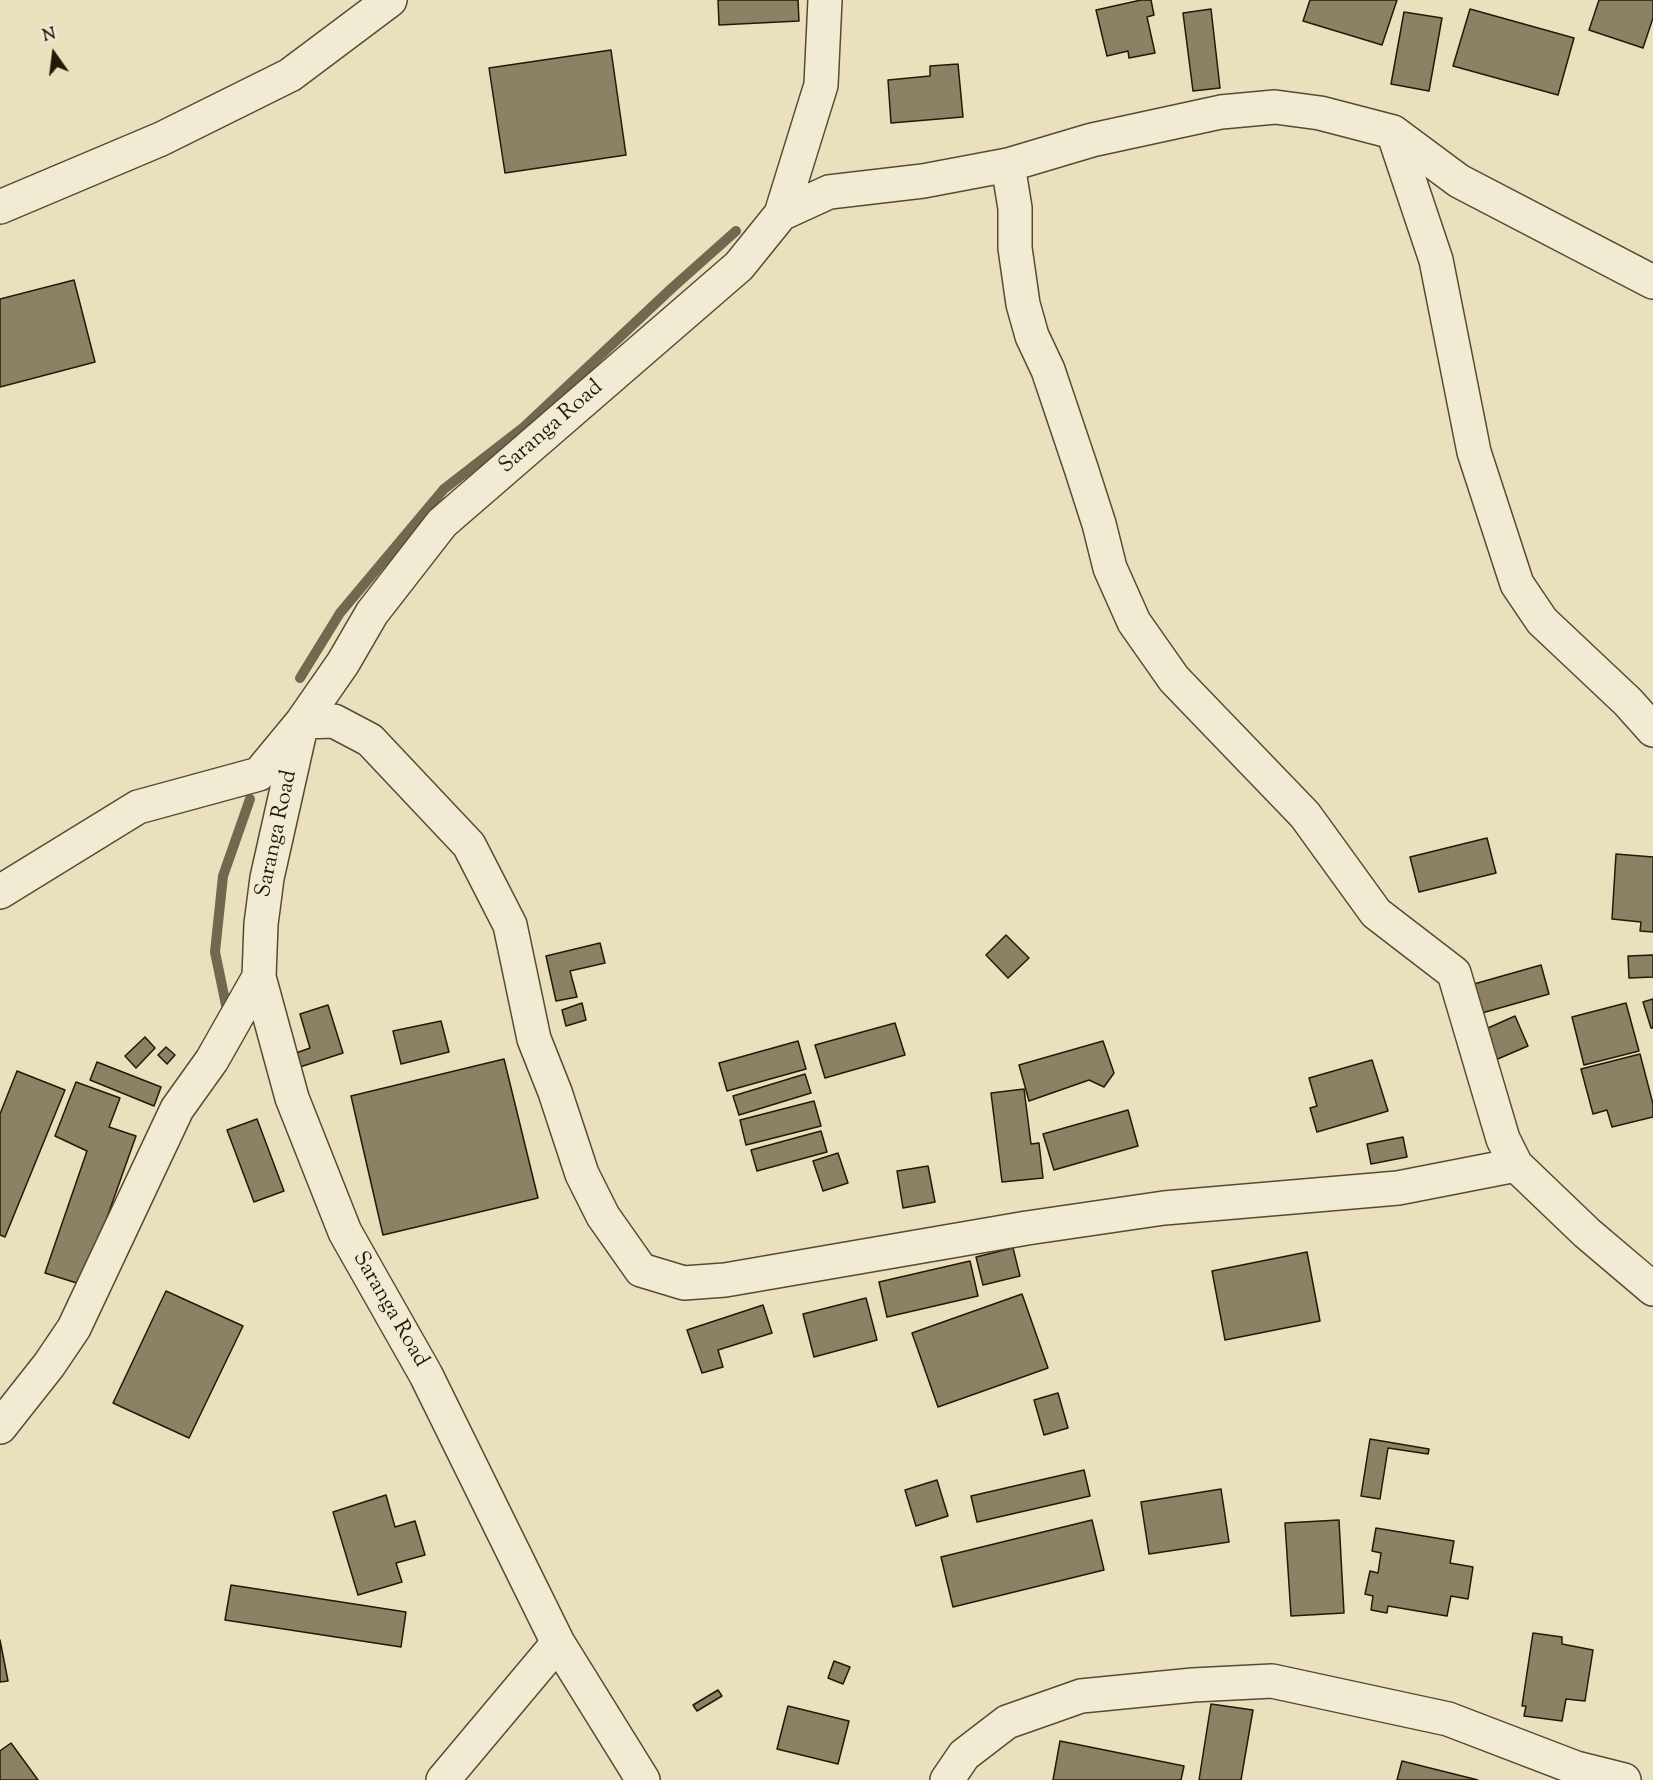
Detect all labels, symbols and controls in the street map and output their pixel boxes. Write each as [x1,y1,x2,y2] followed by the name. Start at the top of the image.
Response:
[41,23,59,49] text: N
[24,24,84,84] north arrow
[495,376,609,480] street label: Saranga Road
[252,768,304,900] street label: Saranga Road
[345,1247,433,1373] street label: Saranga Road

